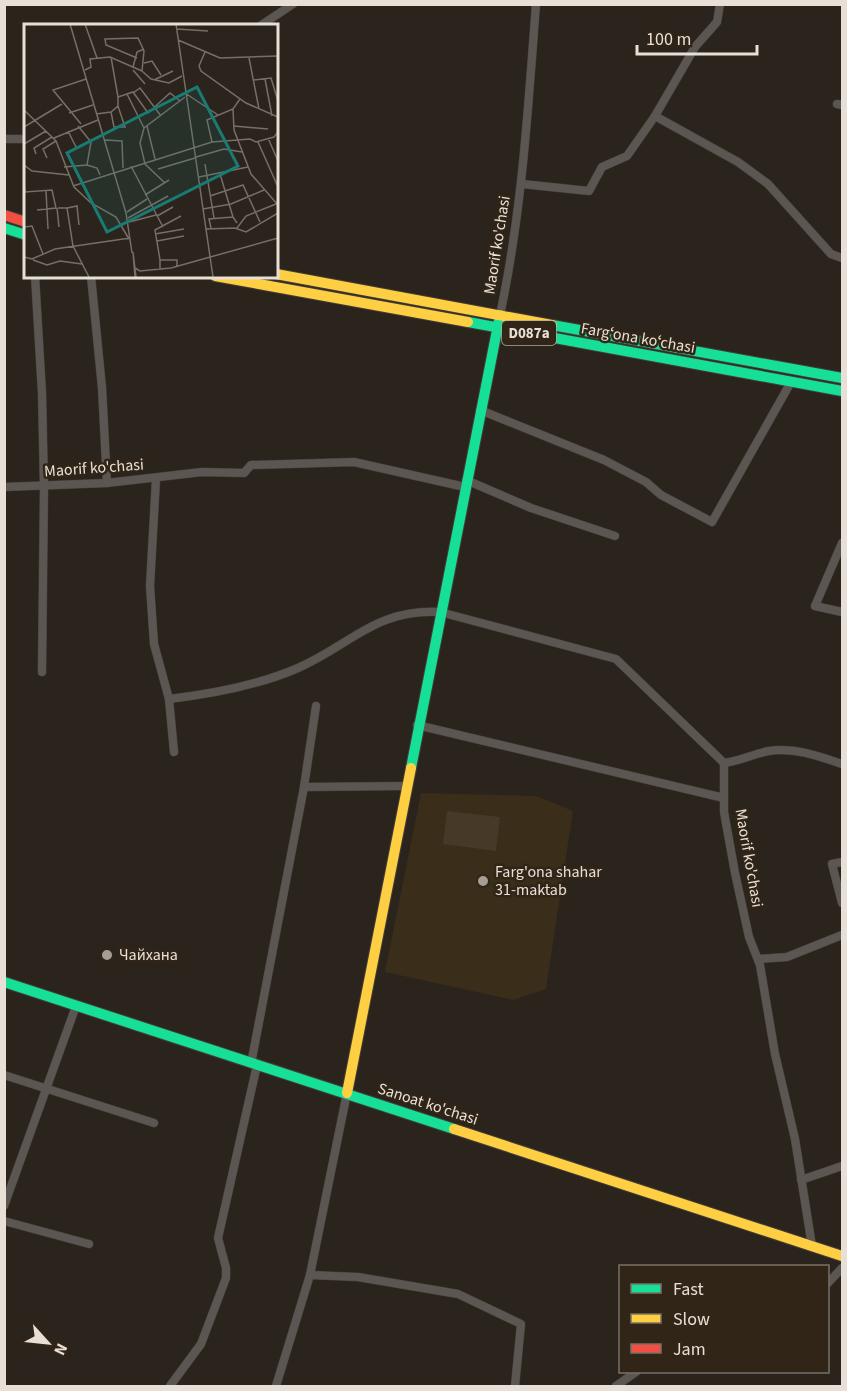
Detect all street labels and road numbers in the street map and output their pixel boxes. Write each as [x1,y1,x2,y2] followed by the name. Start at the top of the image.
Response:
[478,194,516,296] street label: Maorif ko'chasi
[579,317,697,359] street label: Fargʻona koʻchasi
[502,321,556,345] road number: D087a
[43,454,145,482] street label: Maorif ko'chasi
[730,807,768,909] street label: Maorif ko'chasi
[375,1077,481,1131] street label: Sanoat ko'chasi

